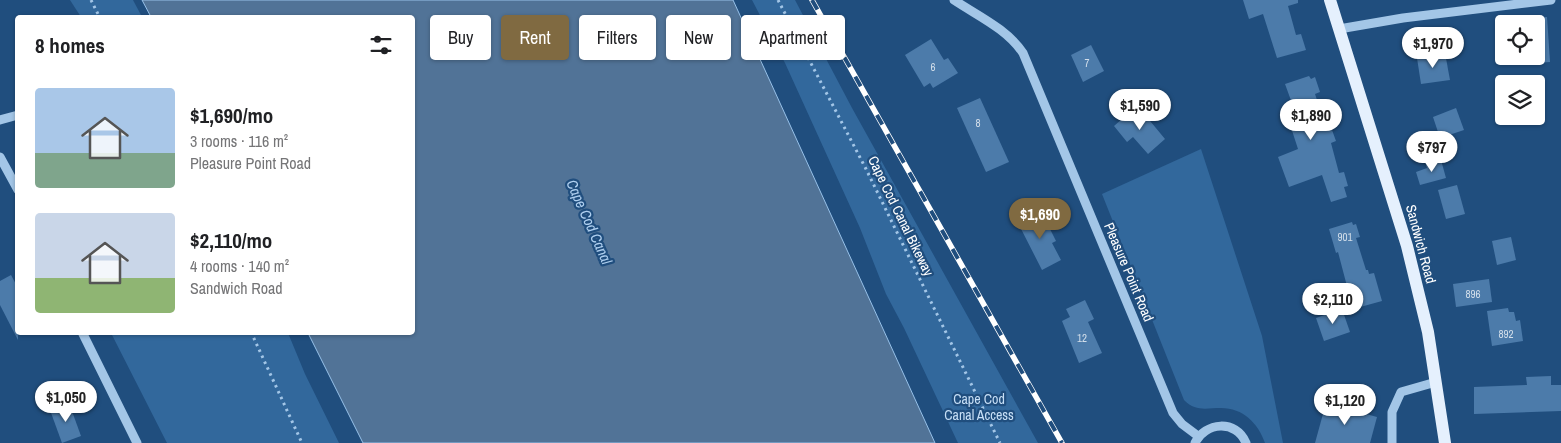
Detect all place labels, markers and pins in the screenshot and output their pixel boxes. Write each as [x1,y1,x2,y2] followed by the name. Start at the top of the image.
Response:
[1392,27,1474,69] pin: $1,970
[1099,88,1181,131] pin: $1,590
[1270,98,1352,141] pin: $1,890
[1402,130,1462,173] pin: $797
[999,198,1081,240] pin: $1,690
[1292,282,1374,325] pin: $2,110
[25,380,107,423] pin: $1,050
[1304,384,1386,426] pin: $1,120

